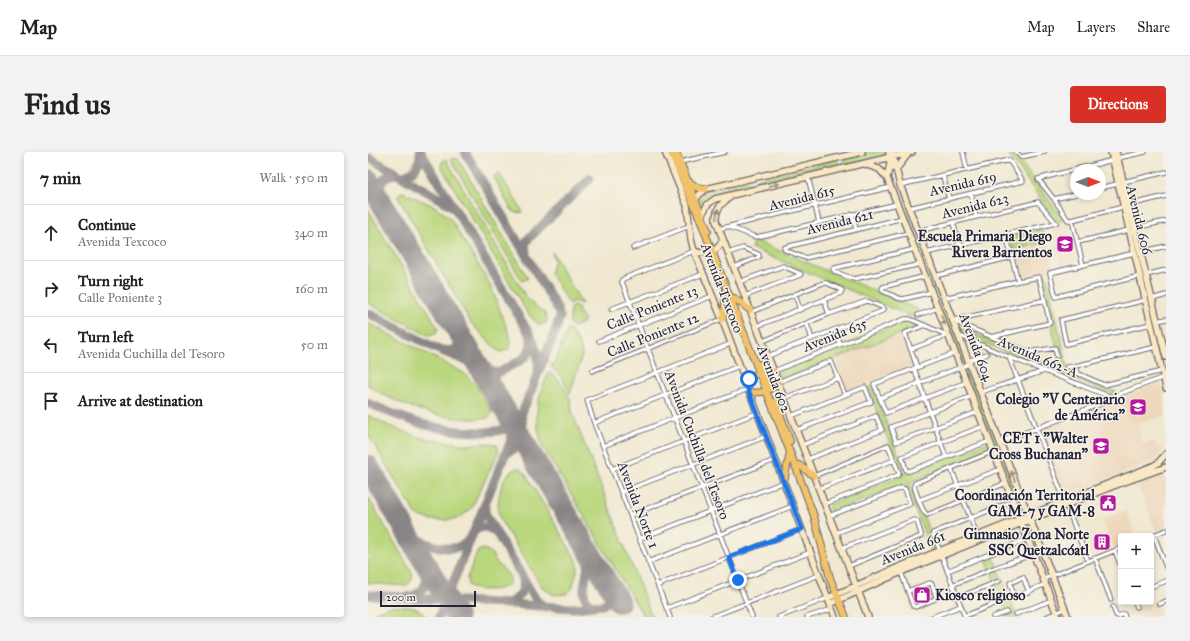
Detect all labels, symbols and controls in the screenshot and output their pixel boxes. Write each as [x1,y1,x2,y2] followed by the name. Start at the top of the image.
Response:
[20,16,57,39] text: Map
[1027,19,1055,36] text: Map
[1077,19,1115,36] text: Layers
[1137,19,1170,36] text: Share
[1070,86,1166,123] button: Directions
[24,87,110,122] text: Find us
[1070,164,1106,200] north arrow
[40,168,81,189] text: 7 min
[927,168,998,200] street label: Avenida 619
[259,170,328,186] text: Walk · 550 m
[766,181,837,215] street label: Avenida 615
[768,181,780,187] one-way arrow
[1122,182,1156,257] street label: Avenida 606
[939,189,1010,223] street label: Avenida 623
[804,205,876,239] street label: Avenida 621
[715,208,721,220] one-way arrow
[78,216,136,234] text: Continue
[40,222,62,244] icon: ahead
[294,225,328,241] text: 340 m
[918,228,1052,261] place label: Escuela Primaria Diego Rivera Barrientos
[78,234,166,250] text: Avenida Texcoco
[1055,234,1075,254] school or university icon: Escuela Primaria Diego Rivera Barrientos
[697,240,747,335] street label: Avenida Texcoco
[78,272,143,290] text: Turn right
[40,278,62,300] icon: right
[295,281,328,297] text: 160 m
[604,282,700,334] street label: Calle Poniente 13
[78,290,162,306] text: Calle Poniente 3
[605,309,702,361] street label: Calle Poniente 12
[955,310,997,385] street label: Avenida 604
[799,314,870,356] street label: Avenida 635
[940,315,946,327] one-way arrow
[78,328,134,346] text: Turn left
[995,332,1081,382] street label: Avenida 662-A
[40,334,62,356] icon: left
[301,337,328,353] text: 50 m
[753,342,795,415] street label: Avenida 602
[78,346,225,362] text: Avenida Cuchilla del Tesoro
[660,367,733,522] street label: Avenida Cuchilla del Tesoro
[740,370,758,388] route start
[40,390,62,412] icon: arrive
[996,391,1125,424] place label: Colegio "V Centenario de América"
[78,392,203,410] text: Arrive at destination
[1128,397,1148,417] school or university icon: Colegio "V Centenario de América"
[989,430,1089,463] place label: CET 1 "Walter Cross Buchanan"
[1091,436,1111,456] school or university icon: CET 1 "Walter Cross Buchanan"
[613,458,663,551] street label: Avenida Norte 1
[1010,470,1016,482] one-way arrow
[955,487,1096,521] place label: Coordinación Territorial GAM-7 y GAM-8
[1098,493,1118,513] public building icon: Coordinación Territorial GAM-7 y GAM-8
[963,526,1090,560] place label: Gimnasio Zona Norte SSC Quetzalcóatl
[877,527,948,569] street label: Avenida 661
[1092,532,1112,552] building icon: Gimnasio Zona Norte SSC Quetzalcóatl
[1118,533,1154,605] map controls
[1118,533,1154,569] button: +
[1118,569,1154,605] button: −
[729,571,747,589] route end
[912,585,932,605] shop icon: Kiosco religioso
[935,587,1025,605] place label: Kiosco religioso
[380,589,476,608] scale bar
[386,591,416,604] text: 200 m

